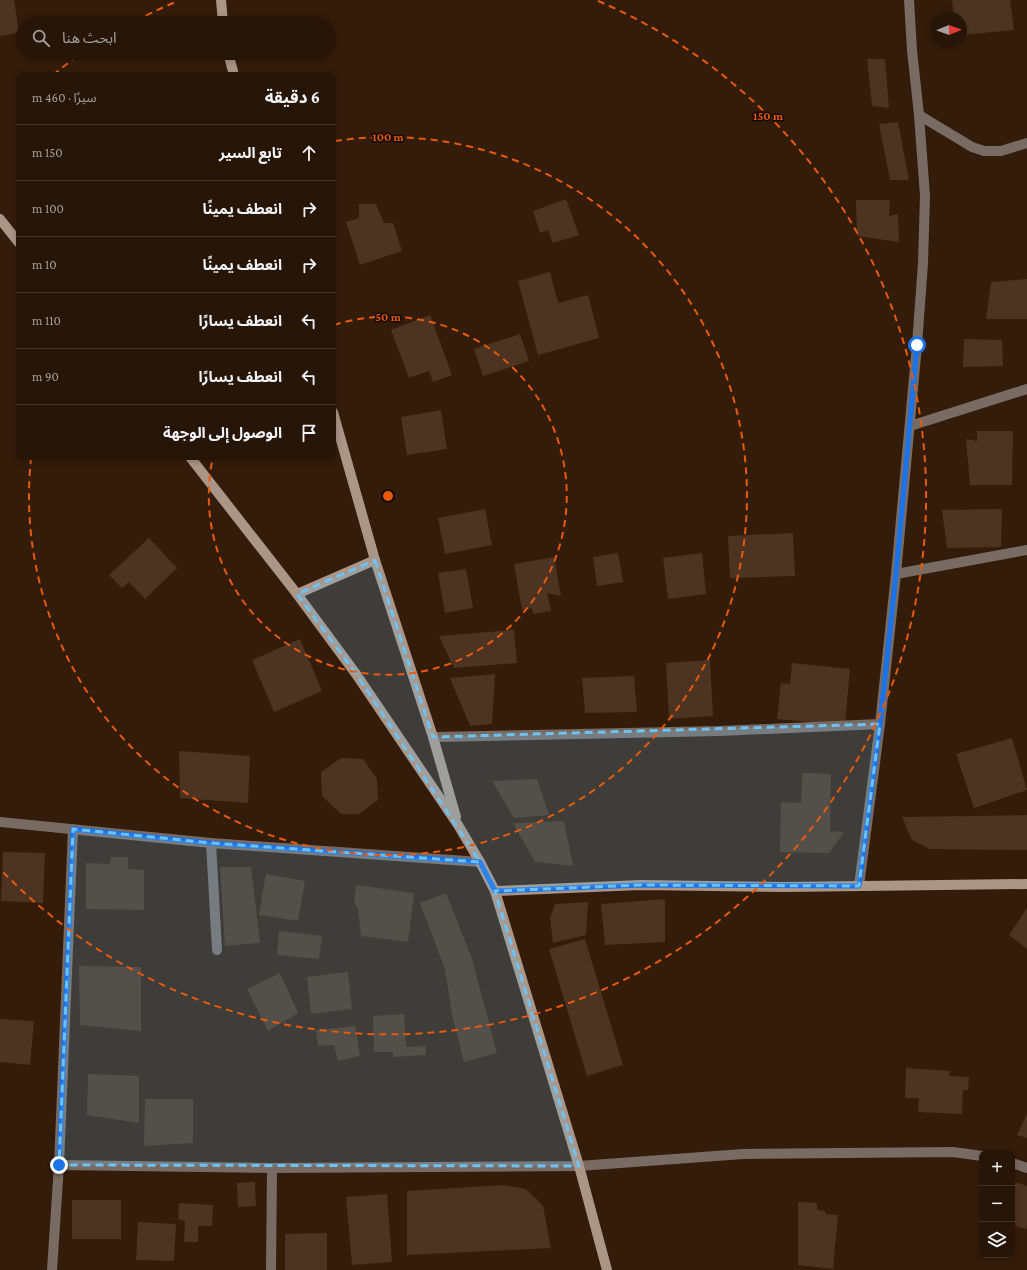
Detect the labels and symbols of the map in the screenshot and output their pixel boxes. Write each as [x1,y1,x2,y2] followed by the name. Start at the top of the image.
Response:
[931,12,967,48] north arrow
[753,109,784,123] text: 150 m
[372,130,405,144] text: 100 m
[375,310,402,324] text: 50 m
[908,336,926,354] route start
[381,489,395,503] centre of rings
[50,1156,68,1174] route end

